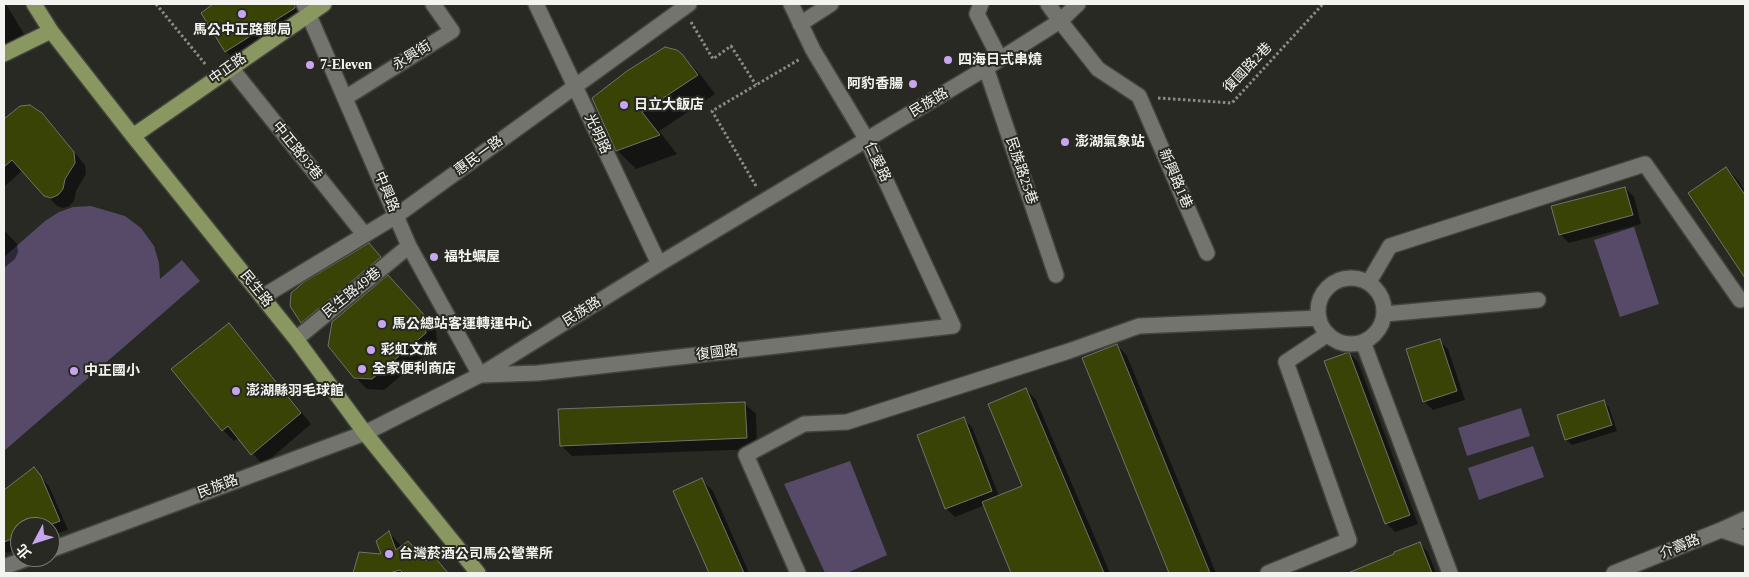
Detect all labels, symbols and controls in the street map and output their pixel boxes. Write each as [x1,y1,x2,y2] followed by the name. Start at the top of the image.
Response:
[236,8,248,20] marker: 馬公中正路郵局
[193,22,291,38] place label: 馬公中正路郵局
[390,38,434,74] street label: 永興街
[1220,40,1276,96] street label: 復國路2巷
[206,50,250,88] street label: 中正路
[958,52,1042,68] place label: 四海日式串燒
[942,54,954,66] marker: 四海日式串燒
[320,57,372,73] place label: 7-Eleven
[304,59,316,71] marker: 7-Eleven
[847,76,903,92] place label: 阿豹香腸
[907,78,919,90] marker: 阿豹香腸
[907,85,951,121] street label: 民族路
[634,97,704,113] place label: 日立大飯店
[618,99,630,111] marker: 日立大飯店
[581,111,613,157] street label: 光明路
[268,119,326,183] street label: 中正路93巷
[451,133,507,179] street label: 惠民一路
[1075,134,1145,150] place label: 澎湖氣象站
[1002,135,1040,207] street label: 民族路25巷
[1059,136,1071,148] marker: 澎湖氣象站
[861,139,893,185] street label: 仁愛路
[1155,147,1195,211] street label: 新興路1巷
[370,169,402,215] street label: 中興路
[444,249,500,265] place label: 福牡蠣屋
[428,251,440,263] marker: 福牡蠣屋
[320,264,384,322] street label: 民生路49巷
[236,267,276,311] street label: 民生路
[560,294,604,330] street label: 民族路
[392,316,532,332] place label: 馬公總站客運轉運中心
[376,318,388,330] marker: 馬公總站客運轉運中心
[381,342,437,358] place label: 彩虹文旅
[695,342,739,364] street label: 復國路
[365,344,377,356] marker: 彩虹文旅
[372,361,456,377] place label: 全家便利商店
[84,363,140,379] place label: 中正國小
[356,363,368,375] marker: 全家便利商店
[68,365,80,377] marker: 中正國小
[246,383,344,399] place label: 澎湖縣羽毛球館
[230,385,242,397] marker: 澎湖縣羽毛球館
[195,472,241,502] street label: 民族路
[10,517,60,567] north arrow
[1657,531,1703,563] street label: 介壽路
[14,541,34,562] text: 北
[399,546,553,562] place label: 台灣菸酒公司馬公營業所
[383,548,395,560] marker: 台灣菸酒公司馬公營業所

